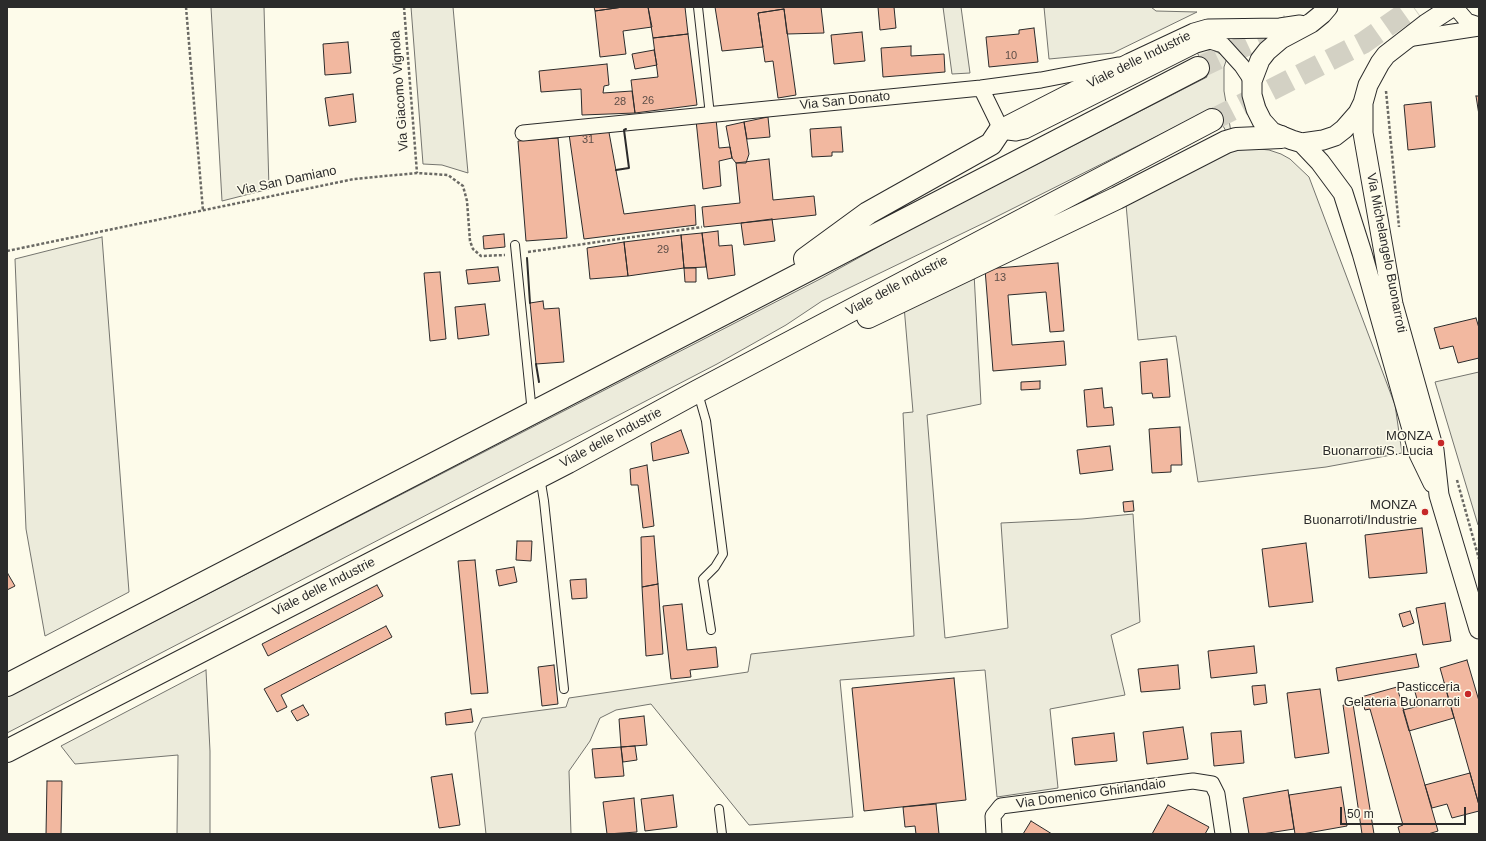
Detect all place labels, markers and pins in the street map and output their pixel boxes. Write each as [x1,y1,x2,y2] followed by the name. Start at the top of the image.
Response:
[1322,428,1433,459] place label: MONZA Buonarroti/S. Lucia
[1436,438,1446,448] marker: MONZA Buonarroti/S. Lucia
[1304,497,1417,528] place label: MONZA Buonarroti/Industrie
[1420,507,1430,517] marker: MONZA Buonarroti/Industrie
[1344,679,1460,710] place label: Pasticceria Gelateria Buonarroti
[1463,689,1473,699] marker: Pasticceria Gelateria Buonarroti

